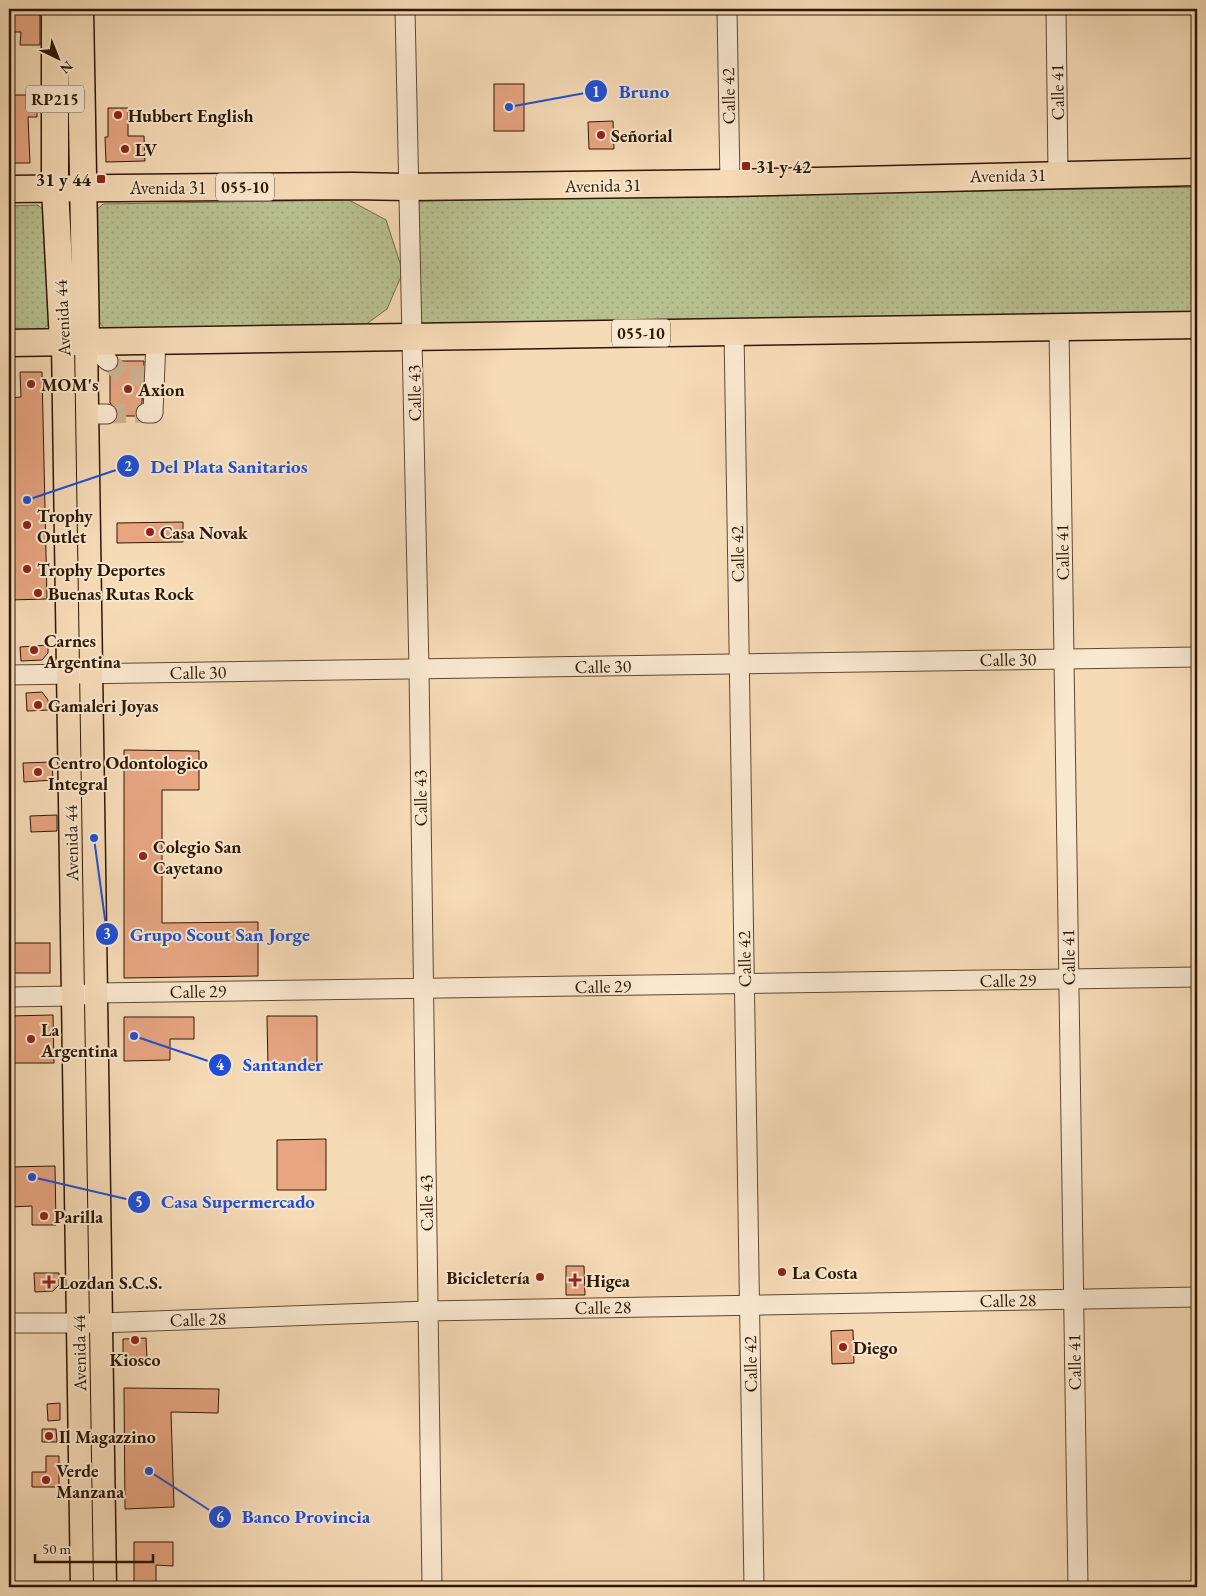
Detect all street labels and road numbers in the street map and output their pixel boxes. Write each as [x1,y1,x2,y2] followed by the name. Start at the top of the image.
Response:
[1045,64,1069,120] street label: Calle 41
[716,67,740,124] street label: Calle 42
[26,86,84,112] road number: RP215
[968,163,1047,187] street label: Avenida 31
[216,173,274,200] road number: 055-10
[563,173,642,197] street label: Avenida 31
[129,176,206,199] street label: Avenida 31
[48,279,76,358] street label: Avenida 44
[612,319,670,346] road number: 055-10
[402,365,426,421] street label: Calle 43
[1050,524,1074,580] street label: Calle 41
[725,525,749,582] street label: Calle 42
[980,647,1037,671] street label: Calle 30
[575,654,632,678] street label: Calle 30
[170,660,227,684] street label: Calle 30
[408,770,432,826] street label: Calle 43
[59,804,83,883] street label: Avenida 44
[1056,929,1080,985] street label: Calle 41
[732,930,756,987] street label: Calle 42
[980,968,1037,992] street label: Calle 29
[575,974,632,998] street label: Calle 29
[170,979,227,1003] street label: Calle 29
[414,1175,438,1231] street label: Calle 43
[980,1288,1036,1312] street label: Calle 28
[575,1295,631,1319] street label: Calle 28
[169,1307,227,1331] street label: Calle 28
[67,1314,91,1393] street label: Avenida 44
[1062,1334,1086,1390] street label: Calle 41
[738,1335,762,1392] street label: Calle 42

